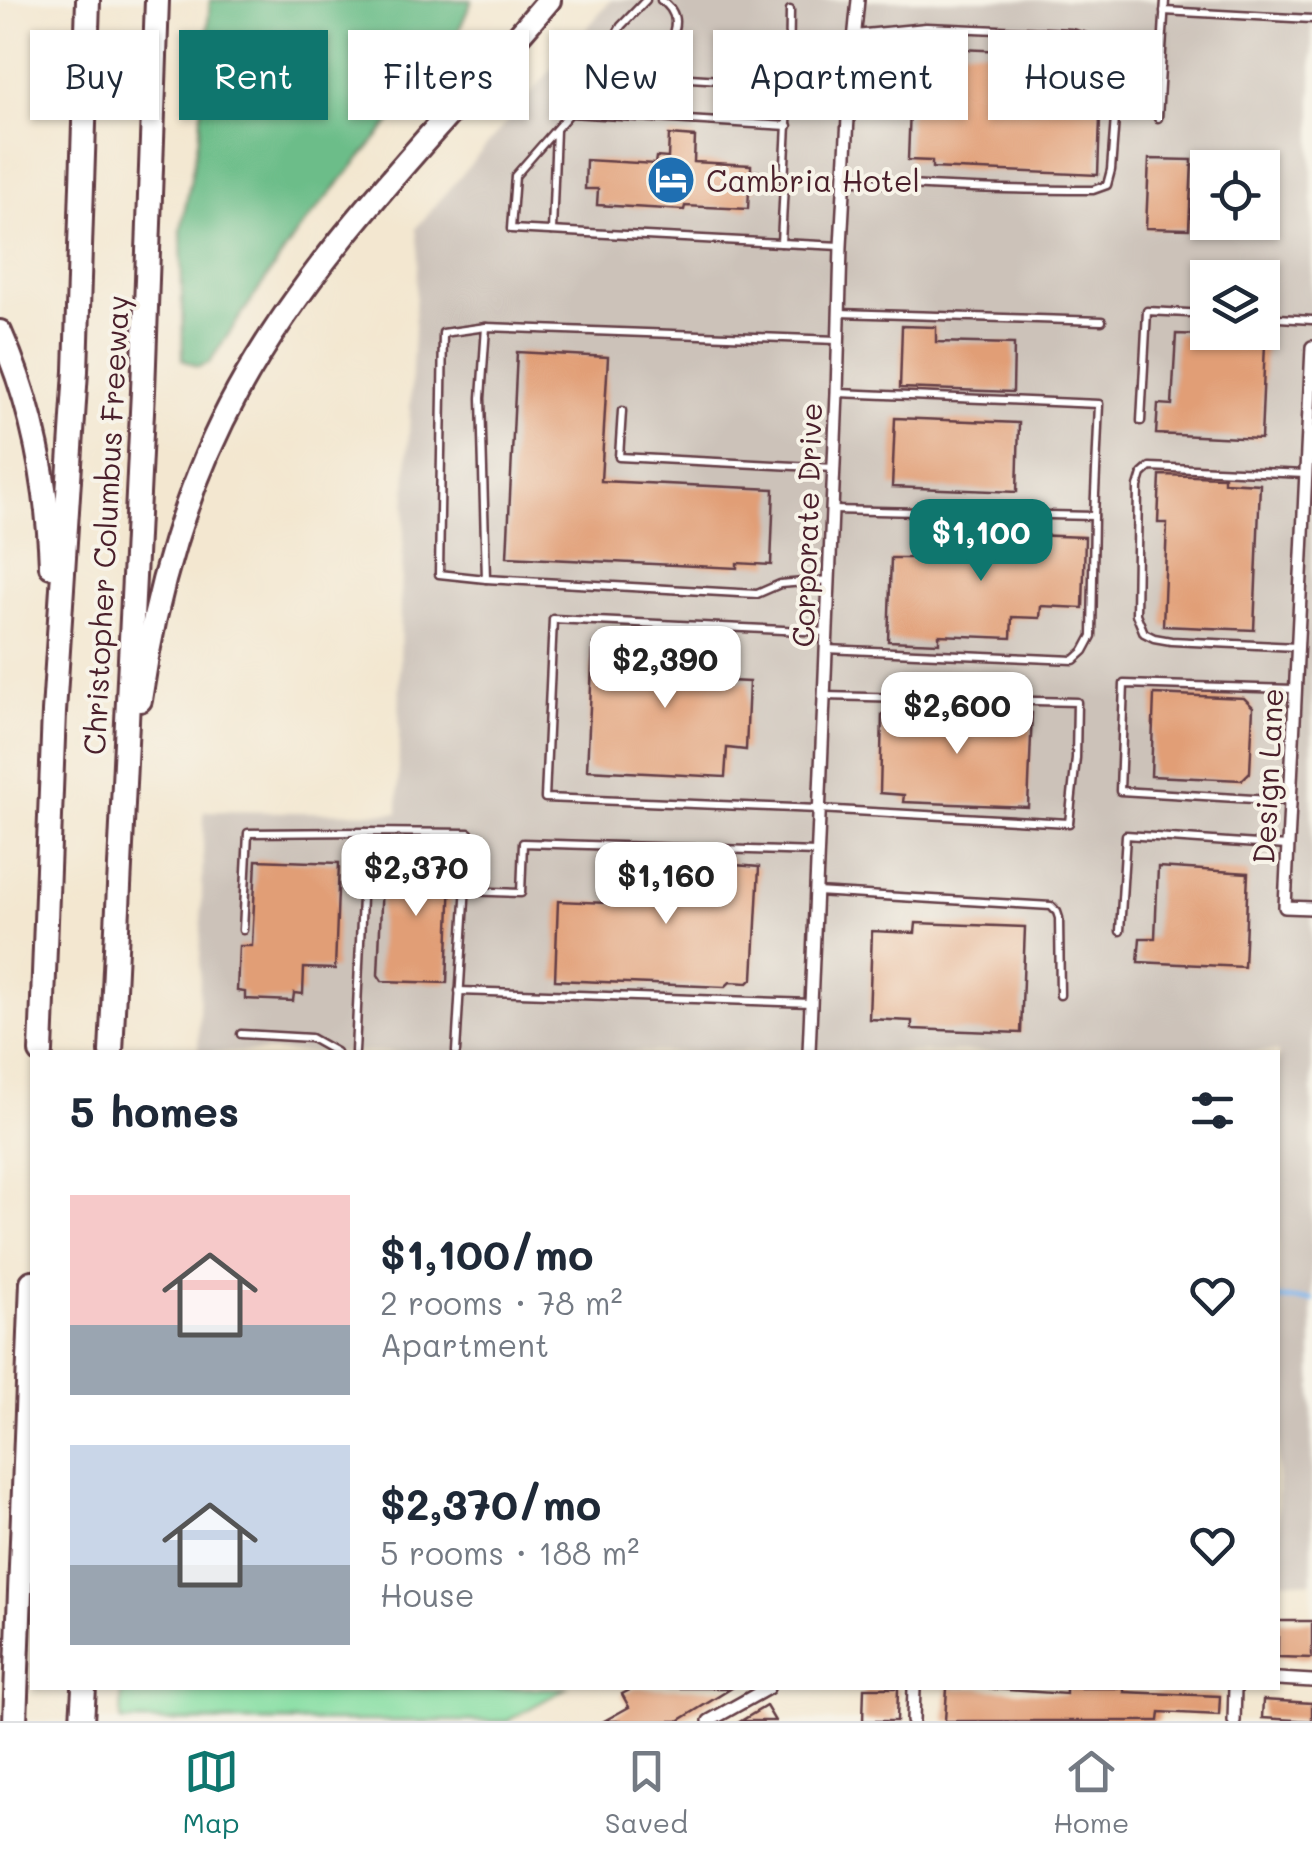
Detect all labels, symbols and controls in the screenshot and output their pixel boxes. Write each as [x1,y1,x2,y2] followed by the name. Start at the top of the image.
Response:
[30,30,159,120] chip: Buy
[179,30,328,120] chip: Rent
[348,30,529,120] chip: Filters
[549,30,693,120] chip: New
[713,30,968,120] chip: Apartment
[988,30,1162,120] chip: House
[1190,150,1280,350] map controls
[1190,150,1280,240] button: locate
[645,154,697,206] hotel icon: Cambria Hotel
[706,160,920,200] place label: Cambria Hotel
[1190,260,1280,350] button: layers
[73,294,137,756] street label: Christopher Columbus Freeway
[782,402,830,648] street label: Corporate Drive
[900,499,1062,584] pin: $1,100
[931,510,1031,552] text: $1,100
[584,626,746,711] pin: $2,390
[612,637,718,679] text: $2,390
[876,672,1038,757] pin: $2,600
[903,683,1011,725] text: $2,600
[1242,687,1292,865] street label: Design Lane
[335,834,497,919] pin: $2,370
[585,842,747,927] pin: $1,160
[363,845,469,887] text: $2,370
[617,853,715,895] text: $1,160
[70,1083,239,1138] text: 5 homes
[1185,1083,1240,1138] icon: filters
[380,1226,593,1281] text: $1,100/mo
[150,1235,270,1355] icon: home
[1185,1268,1240,1323] icon: heart
[380,1281,623,1323] text: 2 rooms · 78 m²
[380,1323,549,1365] text: Apartment
[380,1476,601,1531] text: $2,370/mo
[150,1485,270,1605] icon: home
[1185,1518,1240,1573] icon: heart
[380,1531,639,1573] text: 5 rooms · 188 m²
[380,1573,475,1615] text: House
[183,1744,240,1840] tab: Map
[605,1744,688,1840] tab: Saved
[1053,1744,1129,1840] tab: Home

